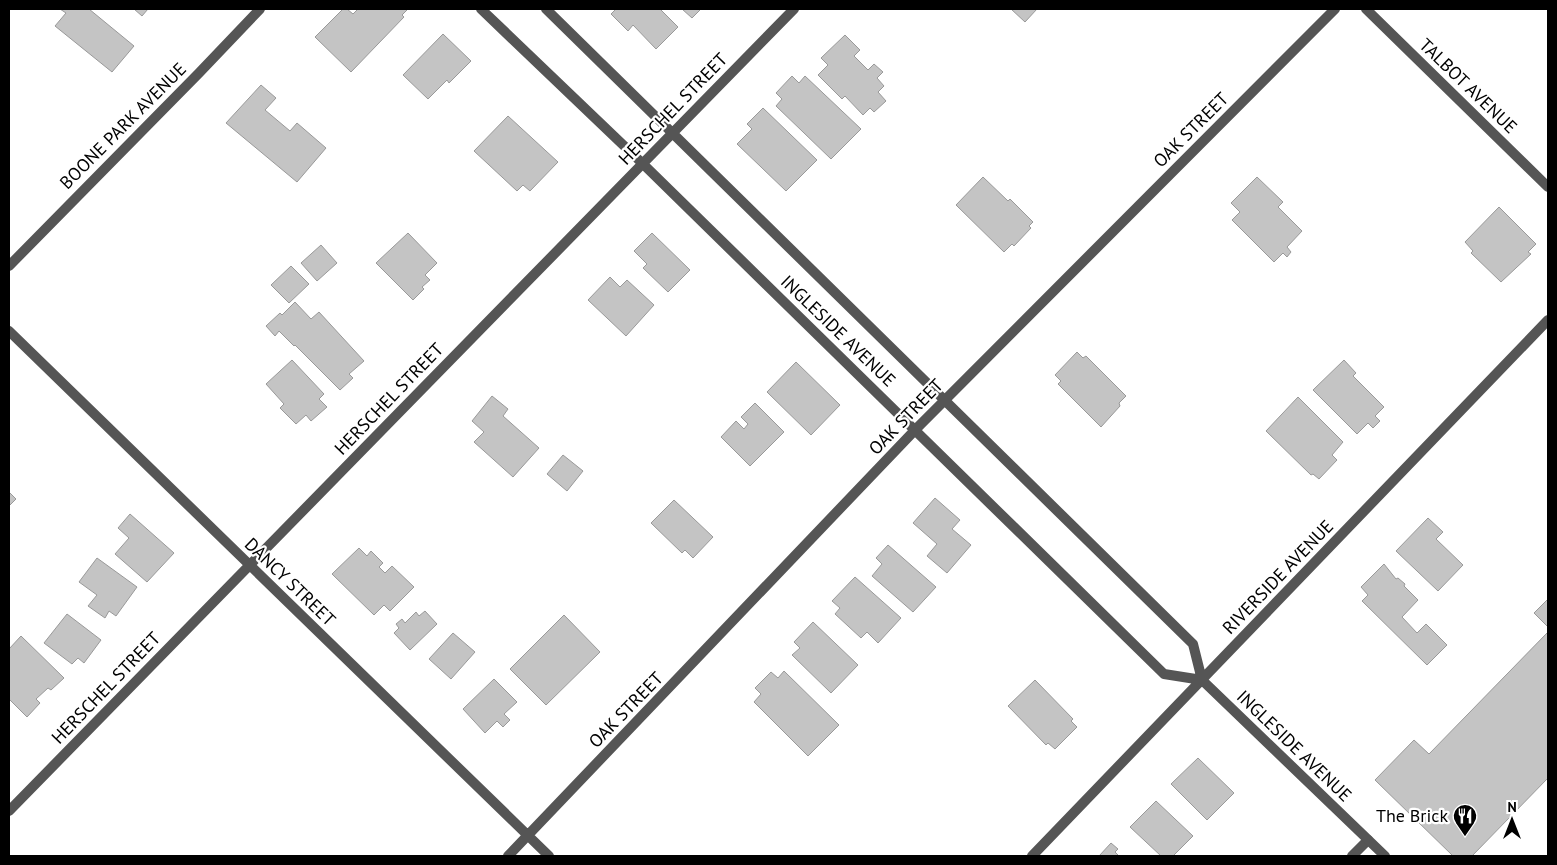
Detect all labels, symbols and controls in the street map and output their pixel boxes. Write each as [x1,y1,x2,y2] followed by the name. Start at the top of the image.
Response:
[1415,33,1522,138] street label: TALBOT AVENUE
[613,48,732,169] street label: HERSCHEL STREET
[55,58,191,194] street label: BOONE PARK AVENUE
[1148,87,1233,172] street label: OAK STREET
[776,270,901,391] street label: INGLESIDE AVENUE
[329,338,448,459] street label: HERSCHEL STREET
[864,374,948,460] street label: OAK STREET
[1217,515,1338,639] street label: RIVERSIDE AVENUE
[240,533,341,631] street label: DANCY STREET
[46,627,165,748] street label: HERSCHEL STREET
[584,667,668,753] street label: OAK STREET
[1232,685,1357,806] street label: INGLESIDE AVENUE
[1487,795,1537,845] north arrow
[1507,798,1517,816] text: N
[1452,803,1478,837] restaurant icon: The Brick
[1376,804,1448,827] place label: The Brick

